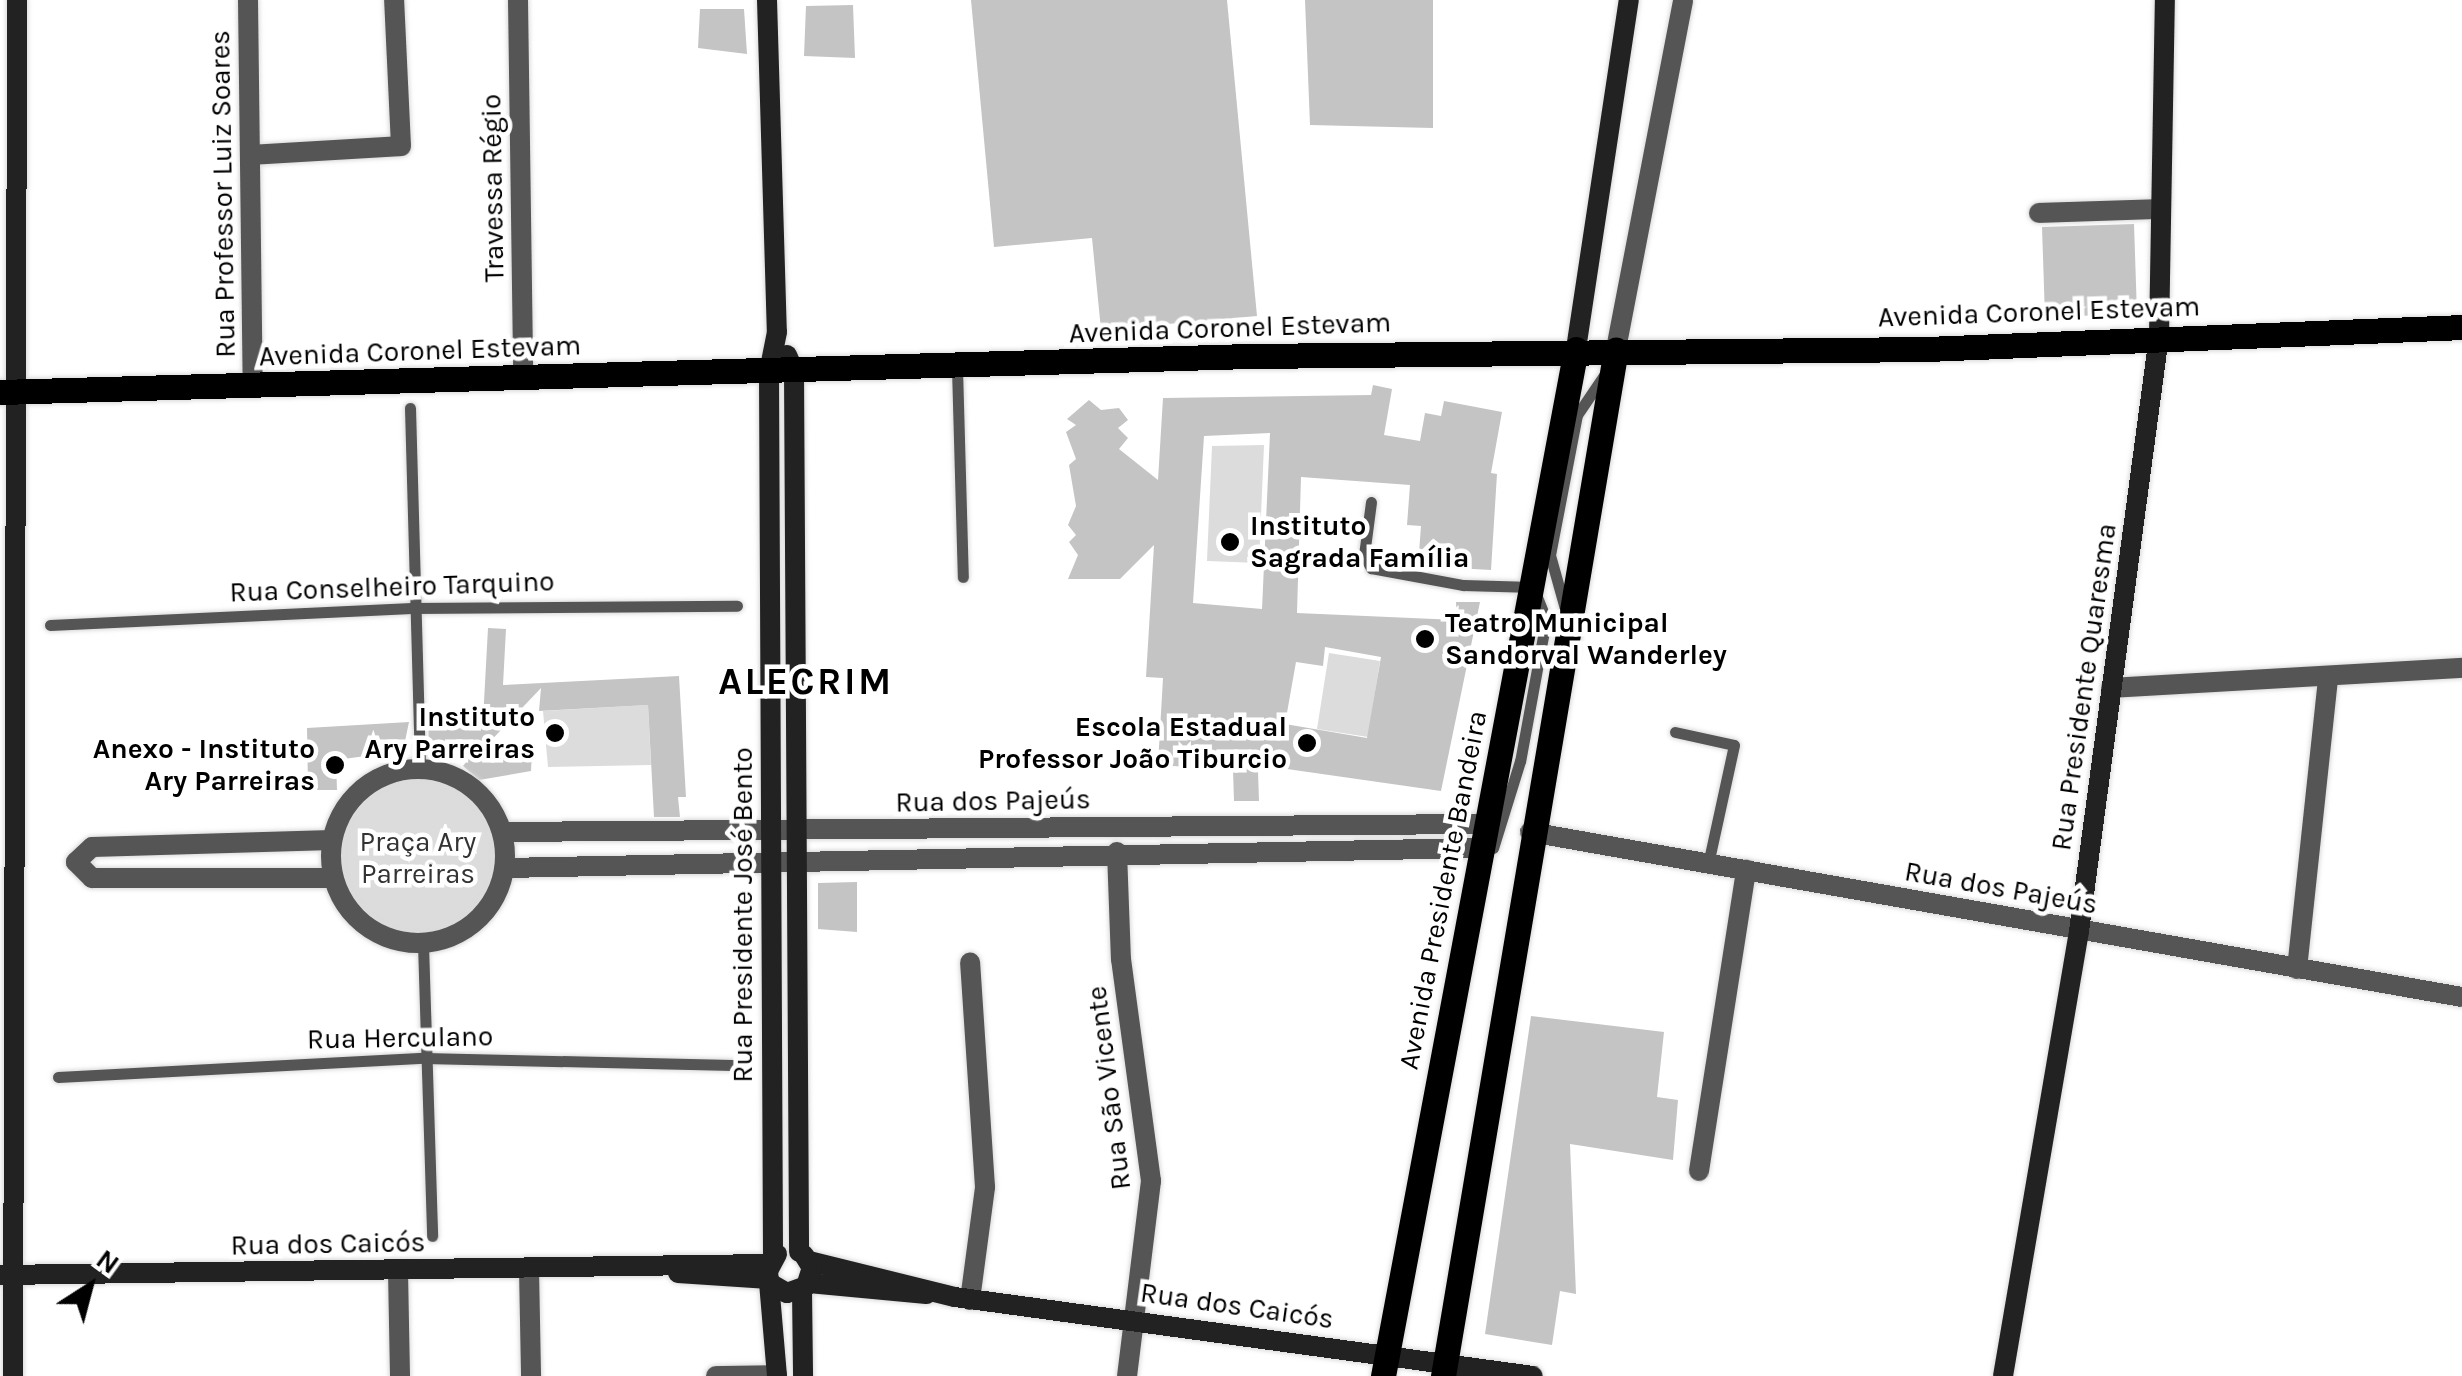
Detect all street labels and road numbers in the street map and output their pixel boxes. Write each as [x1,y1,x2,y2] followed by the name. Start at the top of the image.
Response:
[203,30,243,358] street label: Rua Professor Luiz Soares
[475,94,511,282] street label: Travessa Régio
[1877,290,2201,334] street label: Avenida Coronel Estevam
[1068,306,1392,350] street label: Avenida Coronel Estevam
[258,329,582,373] street label: Avenida Coronel Estevam
[2044,521,2124,853] street label: Rua Presidente Quaresma
[229,565,555,609] street label: Rua Conselheiro Tarquino
[1392,708,1494,1072] street label: Avenida Presidente Bandeira
[726,747,760,1083] street label: Rua Presidente José Bento
[895,782,1091,820] street label: Rua dos Pajeús
[1902,855,2100,921] street label: Rua dos Pajeús
[1080,984,1138,1192] street label: Rua São Vicente
[307,1020,493,1056] street label: Rua Herculano
[230,1226,426,1262] street label: Rua dos Caicós
[1138,1276,1336,1336] street label: Rua dos Caicós

